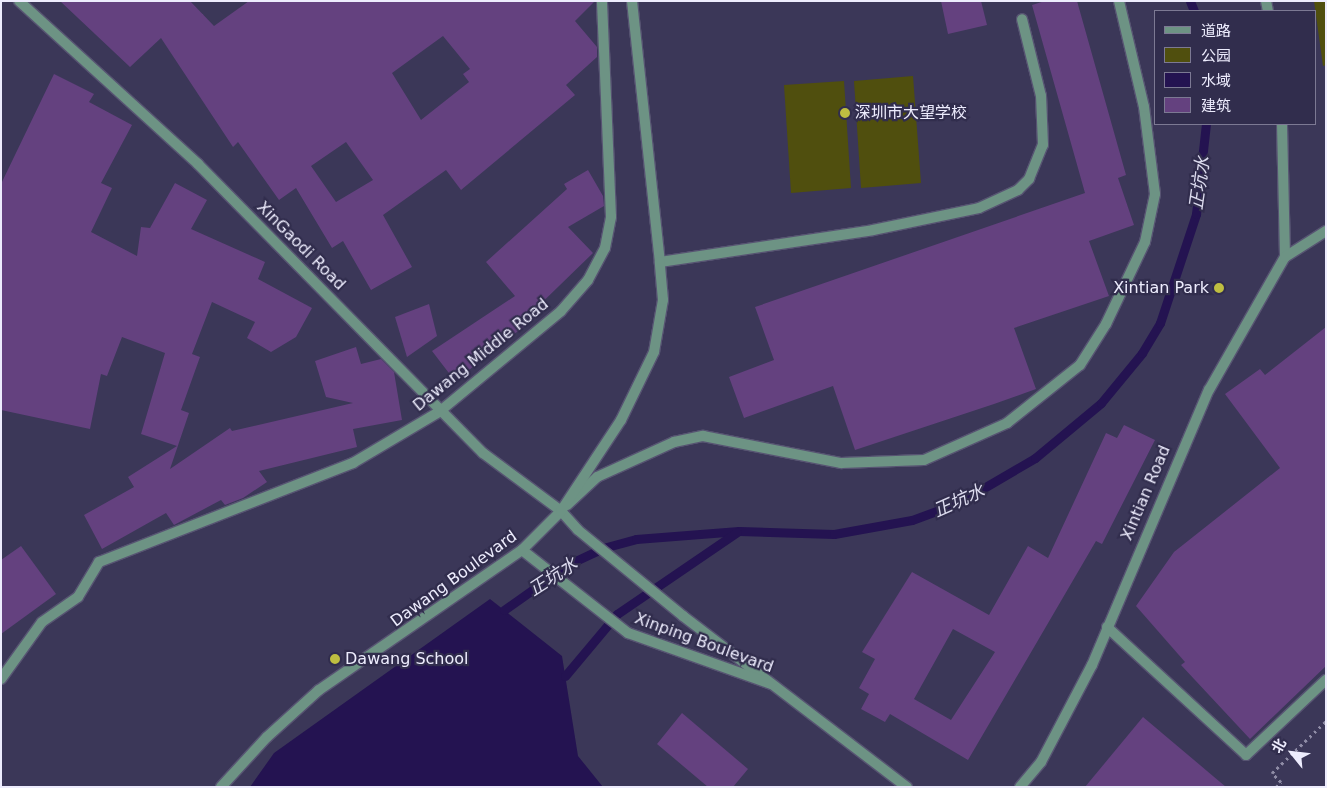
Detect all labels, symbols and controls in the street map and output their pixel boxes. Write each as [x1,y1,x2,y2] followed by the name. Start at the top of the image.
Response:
[1154,10,1317,125] legend
[1201,22,1231,40] text: 道路
[1201,47,1231,65] text: 公园
[1201,72,1231,90] text: 水域
[1201,97,1231,115] text: 建筑
[855,103,967,123] place label: 深圳市大望学校
[839,107,851,119] marker: 深圳市大望学校
[1186,155,1214,211] water label: 正坑水
[253,198,349,294] street label: XinGaodi Road
[1113,278,1209,298] place label: Xintian Park
[1213,282,1225,294] marker: Xintian Park
[409,295,553,415] street label: Dawang Middle Road
[1117,443,1175,543] street label: Xintian Road
[930,480,988,522] water label: 正坑水
[387,527,521,631] street label: Dawang Boulevard
[524,553,582,601] water label: 正坑水
[632,609,776,677] street label: Xinping Boulevard
[345,649,469,669] place label: Dawang School
[329,653,341,665] marker: Dawang School
[1267,728,1317,778] north arrow
[1268,736,1289,756] text: 北

